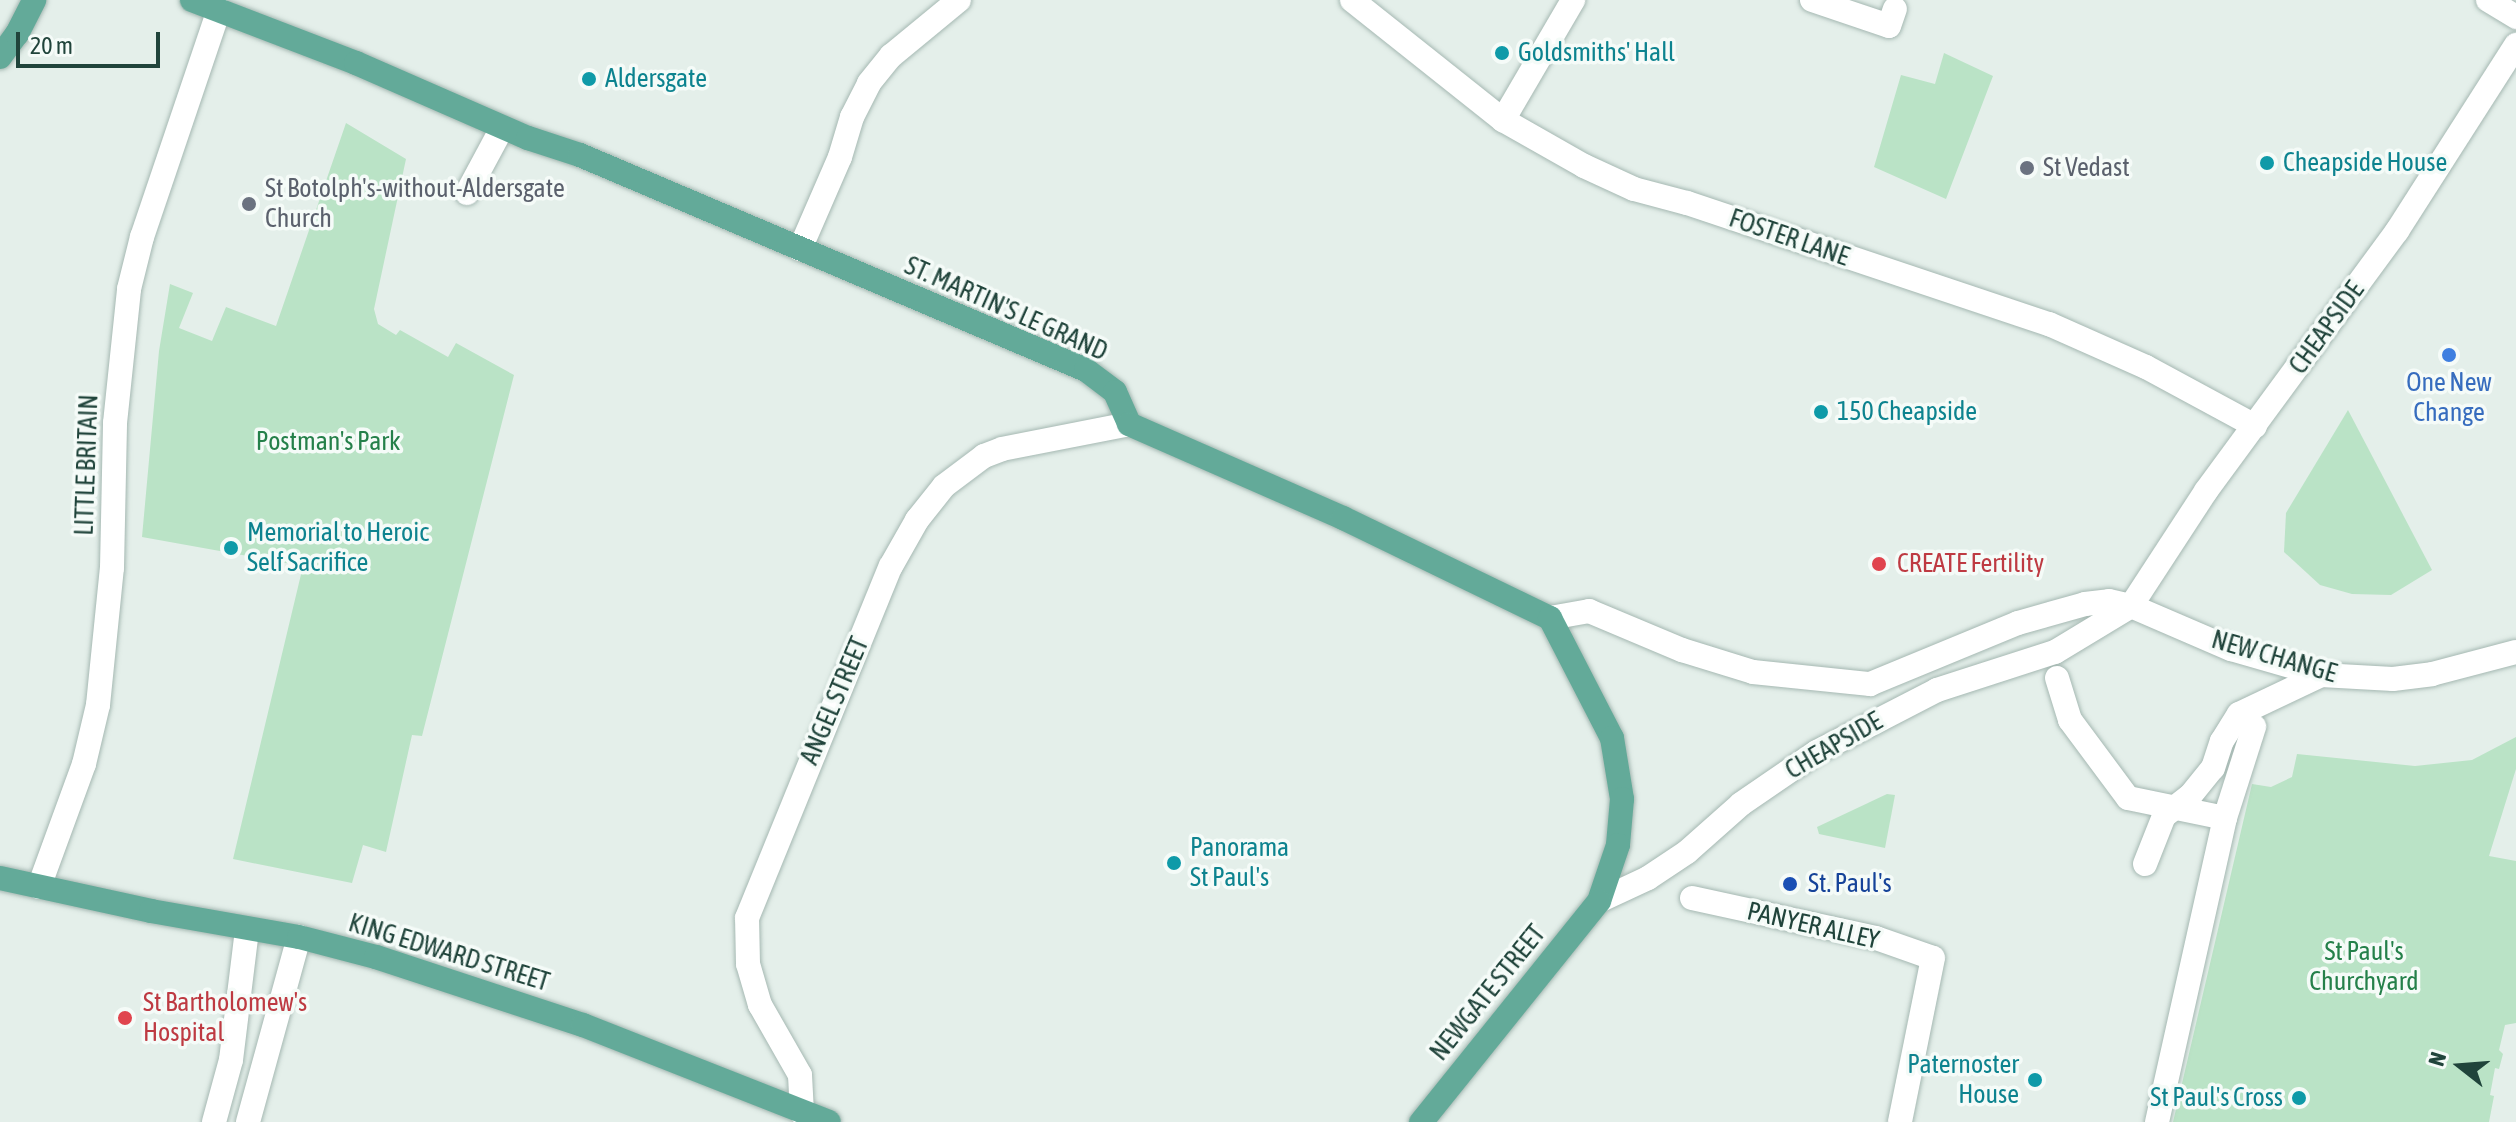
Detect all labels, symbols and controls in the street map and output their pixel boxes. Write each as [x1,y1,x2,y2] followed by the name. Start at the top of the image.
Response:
[20,16,164,66] scale bar
[30,32,73,59] text: 20 m
[1518,37,1675,69] place label: Goldsmiths' Hall
[1493,44,1511,62] marker: Goldsmiths' Hall
[605,63,707,95] place label: Aldersgate
[580,70,598,88] marker: Aldersgate
[2283,147,2447,179] place label: Cheapside House
[2043,152,2130,184] place label: St Vedast
[2258,154,2276,172] marker: Cheapside House
[2018,159,2036,177] marker: St Vedast
[265,173,565,234] place label: St Botolph's-without-Aldersgate Church
[240,195,258,213] marker: St Botolph's-without-Aldersgate Church
[1725,203,1853,273] street label: FOSTER LANE
[900,250,1112,368] street label: ST. MARTIN'S LE GRAND
[2283,276,2371,380] street label: CHEAPSIDE
[2440,346,2458,364] marker: One New Change
[2406,367,2492,428] place label: One New Change
[69,394,105,536] street label: LITTLE BRITAIN
[1837,396,1977,428] place label: 150 Cheapside
[1812,403,1830,421] marker: 150 Cheapside
[256,426,400,458] park label: Postman's Park
[247,517,429,578] place label: Memorial to Heroic Self Sacrifice
[222,539,240,557] marker: Memorial to Heroic Self Sacrifice
[1897,548,2044,580] place label: CREATE Fertility
[1868,553,1890,575] marker: CREATE Fertility
[2208,624,2340,690] street label: NEW CHANGE
[794,633,876,769] street label: ANGEL STREET
[1780,706,1888,786] street label: CHEAPSIDE
[1190,832,1289,894] place label: Panorama St Paul's
[1165,854,1183,872] marker: Panorama St Paul's
[1808,868,1892,900] place label: St. Paul's
[1779,873,1801,895] marker: St. Paul's
[1744,896,1882,956] street label: PANYER ALLEY
[345,908,553,998] street label: KING EDWARD STREET
[1424,919,1552,1067] street label: NEWGATE STREET
[2309,936,2419,998] park label: St Paul's Churchyard
[143,987,307,1048] place label: St Bartholomew's Hospital
[114,1007,136,1029] marker: St Bartholomew's Hospital
[2420,1026,2500,1106] north arrow
[1907,1049,2019,1110] place label: Paternoster House
[2423,1049,2451,1069] text: N
[2026,1071,2044,1089] marker: Paternoster House
[2150,1082,2283,1114] place label: St Paul's Cross
[2290,1089,2308,1107] marker: St Paul's Cross

